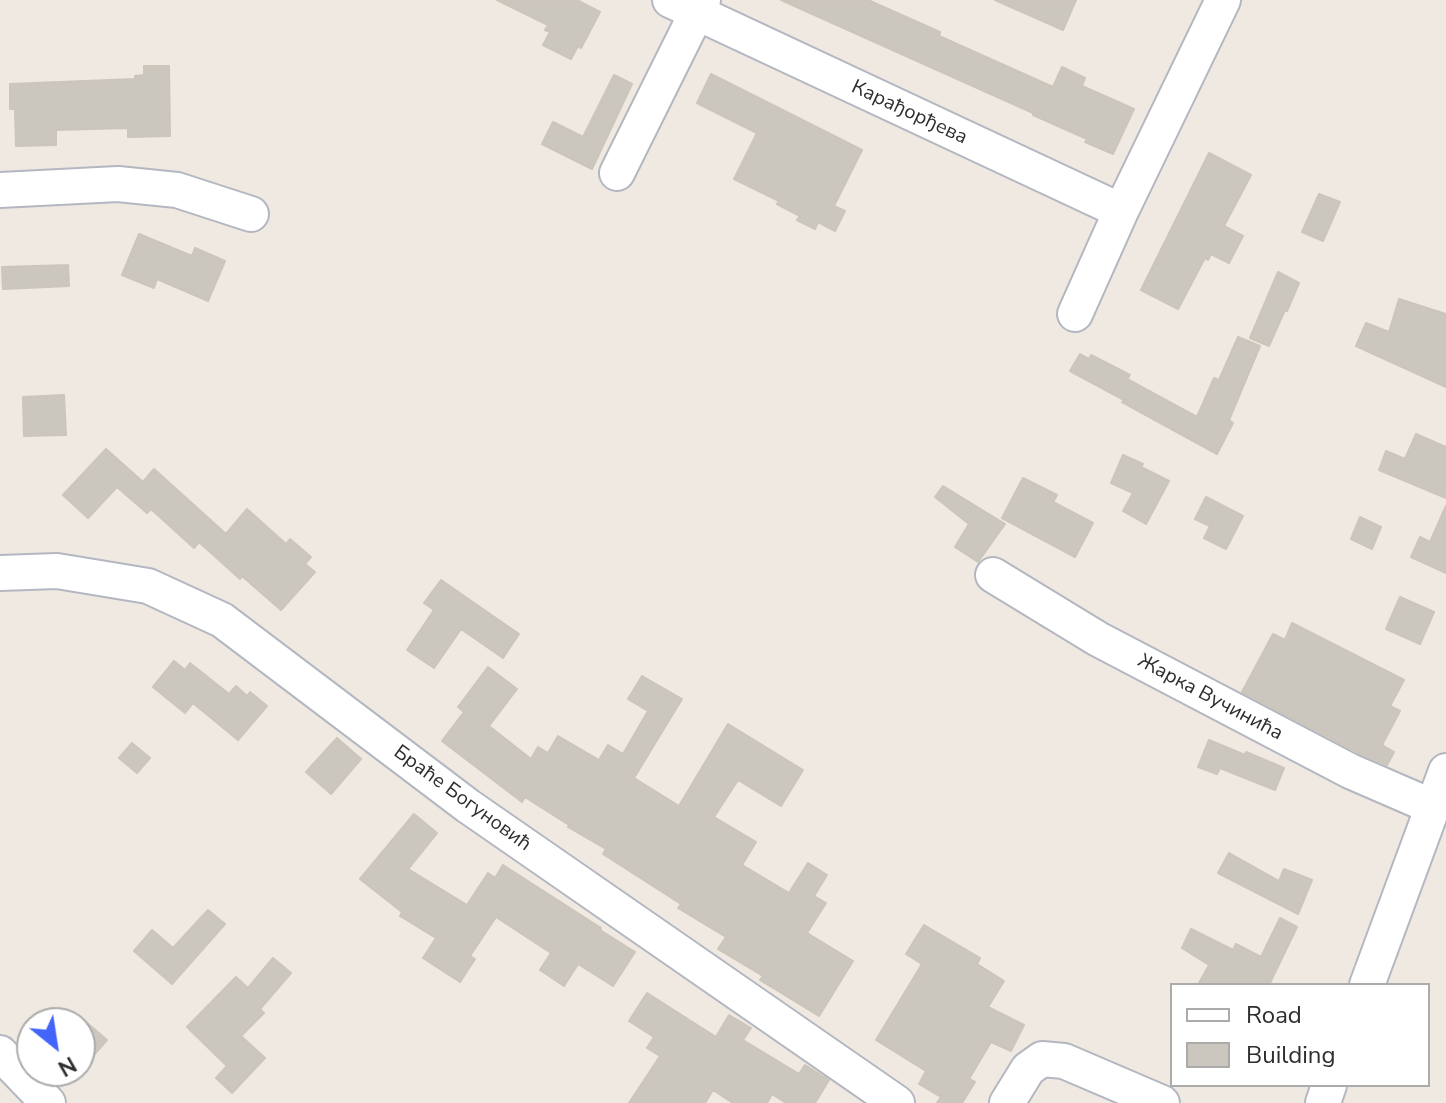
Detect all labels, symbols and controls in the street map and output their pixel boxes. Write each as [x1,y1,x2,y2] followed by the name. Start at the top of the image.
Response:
[847,76,971,150] street label: Карађорђева
[1133,650,1287,746] street label: Жарка Вучинића
[388,741,536,857] street label: Браће Богуновић
[1170,983,1430,1087] legend
[1246,999,1302,1031] text: Road
[16,1007,96,1087] north arrow
[1246,1039,1336,1071] text: Building
[52,1049,82,1083] text: N

